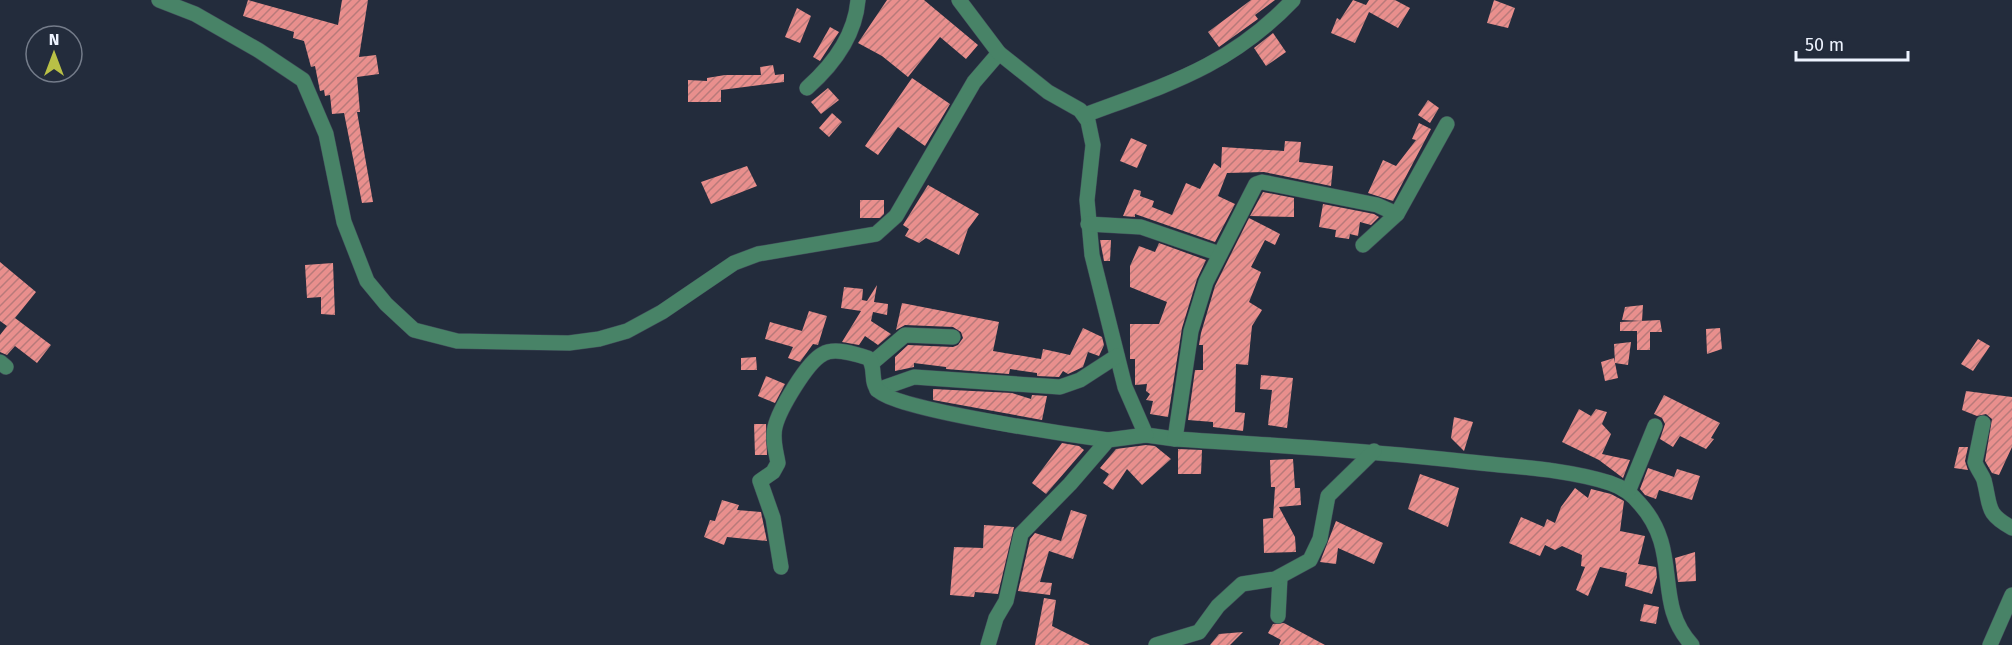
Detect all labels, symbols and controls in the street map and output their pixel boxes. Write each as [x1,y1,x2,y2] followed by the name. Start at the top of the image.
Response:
[24,24,84,84] north arrow
[1796,24,1908,62] scale bar
[49,30,59,49] text: N
[1805,34,1844,56] text: 50 m

